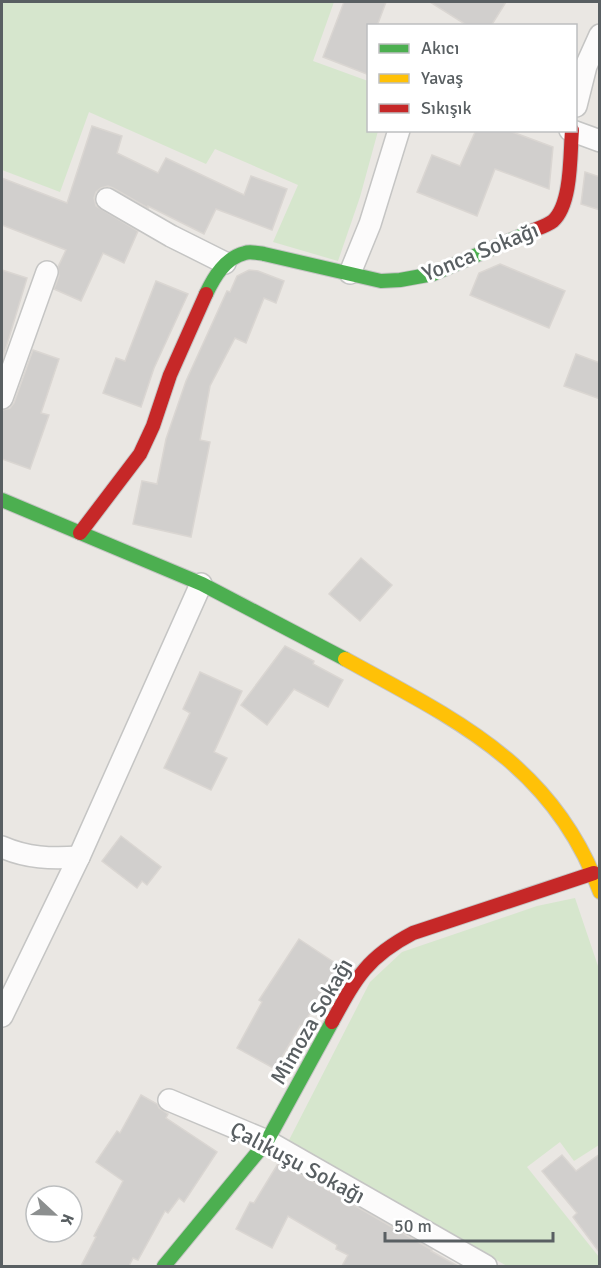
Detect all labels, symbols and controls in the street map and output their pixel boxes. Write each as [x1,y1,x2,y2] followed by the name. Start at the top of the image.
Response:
[367,24,577,132] legend
[421,37,459,59] text: Akıcı
[421,67,463,89] text: Yavaş
[421,97,471,119] text: Sıkışık
[418,216,542,287] street label: Yonca Sokağı
[264,953,359,1089] street label: Mimoza Sokağı
[226,1116,370,1209] street label: Çalıkuşu Sokağı
[24,1184,84,1244] north arrow
[385,1205,553,1243] scale bar
[56,1211,78,1228] text: K
[394,1215,432,1237] text: 50 m

